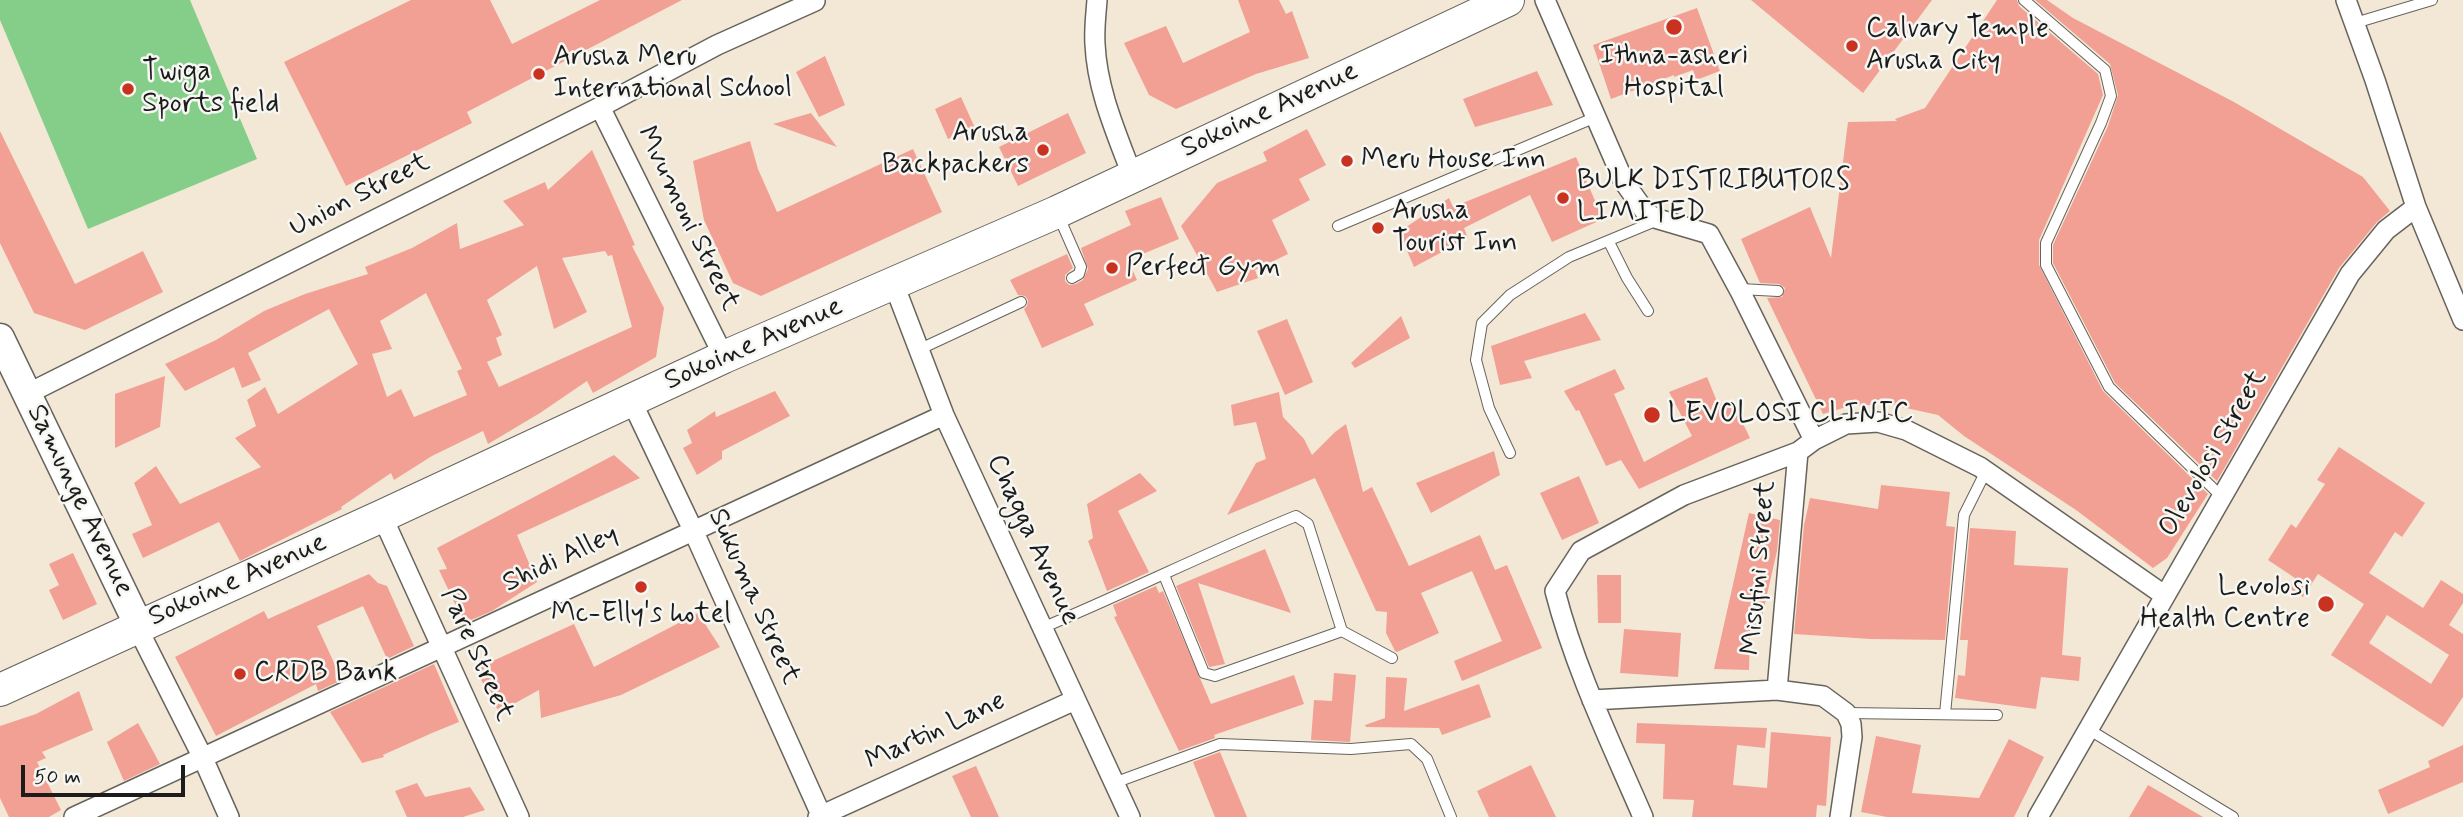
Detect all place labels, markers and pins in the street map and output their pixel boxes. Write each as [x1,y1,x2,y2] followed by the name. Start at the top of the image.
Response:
[1866,13,2049,79] place label: Calvary Temple Arusha City
[1664,17,1684,37] marker: Ithna-asheri Hospital
[1844,38,1860,54] marker: Calvary Temple Arusha City
[1600,40,1748,106] place label: Ithna-asheri Hospital
[553,41,792,107] place label: Arusha Meru International School
[142,56,279,122] place label: Twiga Sports field
[531,66,547,82] marker: Arusha Meru International School
[120,81,136,97] marker: Twiga Sports field
[882,117,1029,183] place label: Arusha Backpackers
[1035,142,1051,158] marker: Arusha Backpackers
[1361,144,1546,178] place label: Meru House Inn
[1339,153,1355,169] marker: Meru House Inn
[1577,165,1850,231] place label: BULK DISTRIBUTORS LIMITED
[1555,190,1571,206] marker: BULK DISTRIBUTORS LIMITED
[1392,195,1518,261] place label: Arusha Tourist Inn
[1370,220,1386,236] marker: Arusha Tourist Inn
[1126,251,1281,285] place label: Perfect Gym
[1104,260,1120,276] marker: Perfect Gym
[1668,398,1913,432] place label: LEVOLOSI CLINIC
[1642,405,1662,425] marker: LEVOLOSI CLINIC
[2140,571,2310,637] place label: Levolosi Health Centre
[633,579,649,595] marker: Mc-Elly's hotel
[2316,594,2336,614] marker: Levolosi Health Centre
[551,598,731,632] place label: Mc-Elly's hotel
[254,657,397,691] place label: CRDB Bank
[232,666,248,682] marker: CRDB Bank

